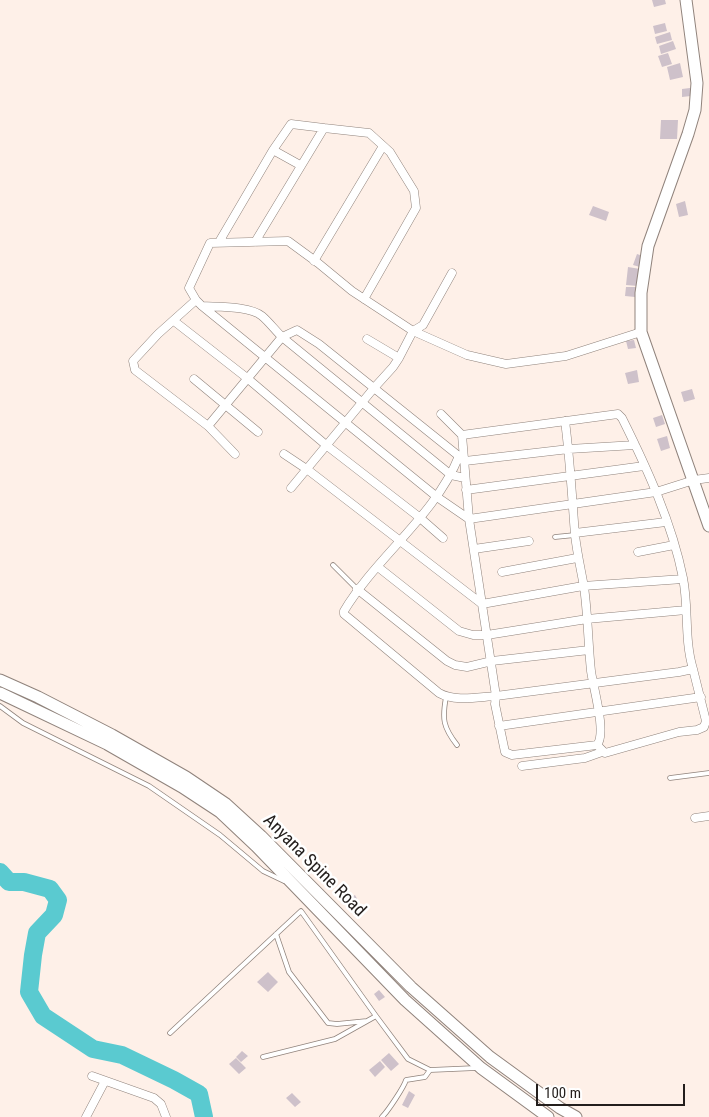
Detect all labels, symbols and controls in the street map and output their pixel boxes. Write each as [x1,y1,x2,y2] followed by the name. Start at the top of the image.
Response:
[258,810,370,922] street label: Anyana Spine Road
[539,1074,688,1106] scale bar
[544,1084,581,1102] text: 100 m

